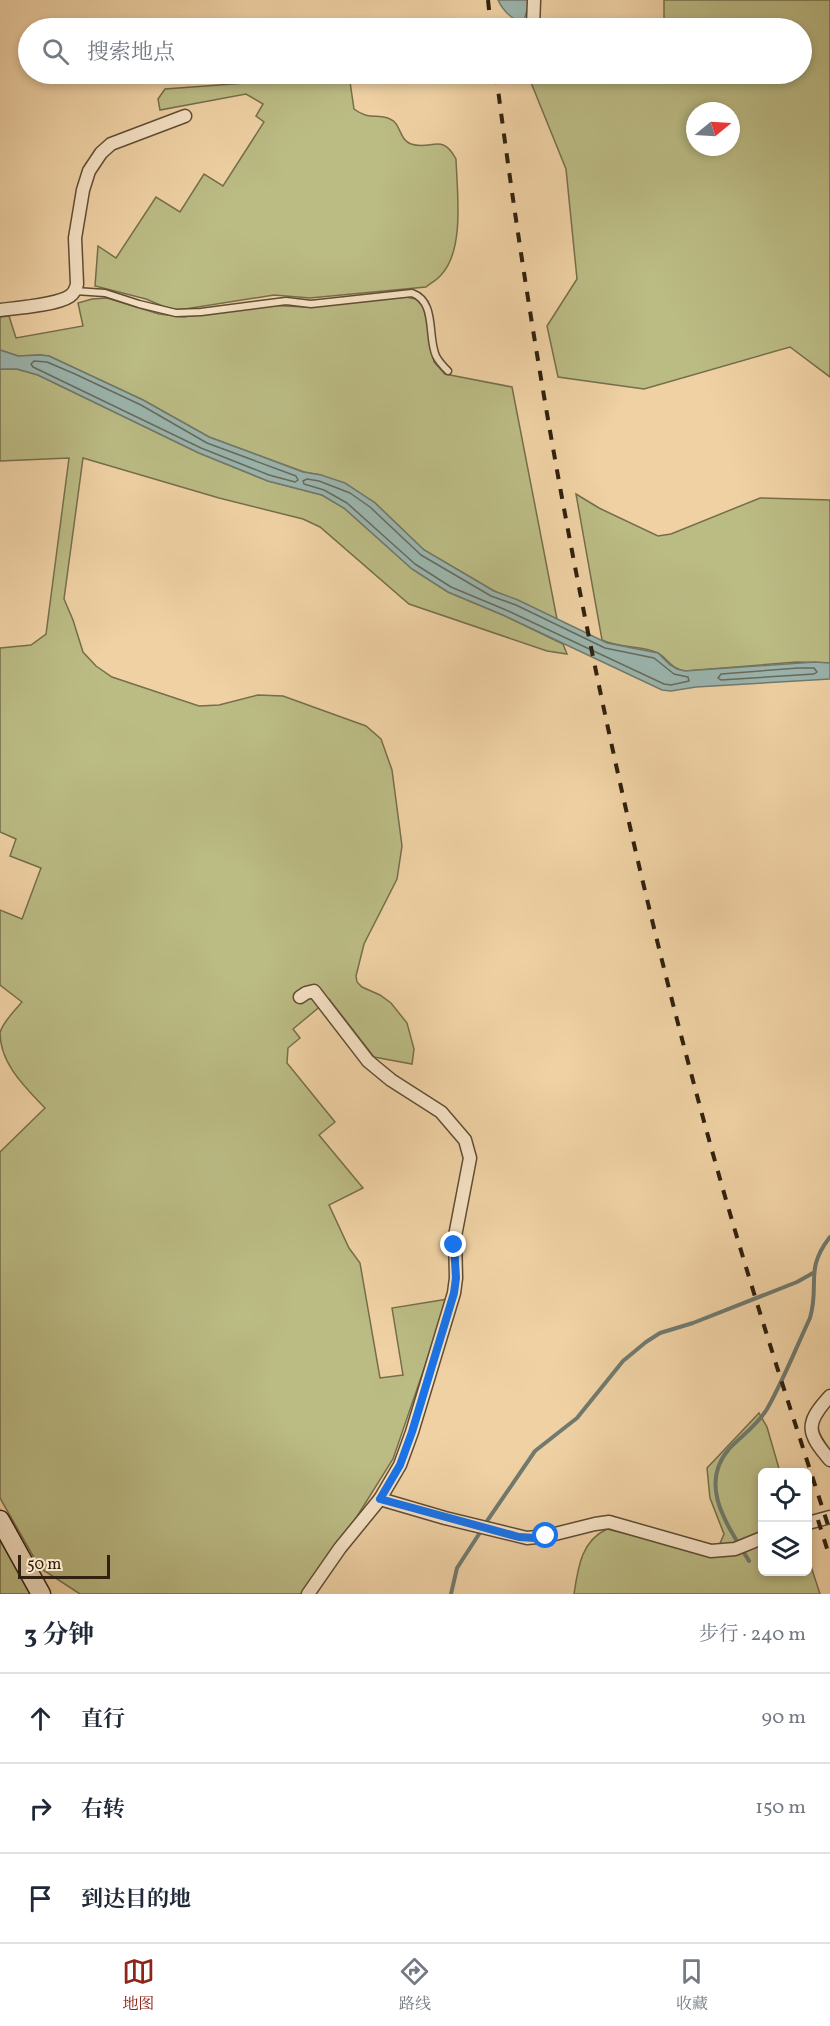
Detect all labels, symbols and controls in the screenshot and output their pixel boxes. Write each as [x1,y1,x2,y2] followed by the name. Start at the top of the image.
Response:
[18,18,812,84] search box
[39,35,72,68] icon: search
[87,38,175,69] text: 搜索地点
[686,102,740,156] north arrow
[440,1231,466,1257] route end
[758,1468,812,1576] map controls
[758,1468,812,1522] button: locate
[532,1522,558,1548] route start
[758,1522,812,1576] button: layers
[18,1552,110,1580] scale bar
[27,1554,61,1576] text: 50 m
[24,1618,94,1654] text: 3 分钟
[699,1621,806,1649] text: 步行 · 240 m
[24,1702,57,1735] icon: ahead
[762,1704,806,1732] text: 90 m
[81,1705,125,1736] text: 直行
[24,1792,57,1825] icon: right
[755,1794,806,1822] text: 150 m
[81,1795,125,1826] text: 右转
[24,1882,57,1915] icon: arrive
[81,1885,191,1916] text: 到达目的地
[122,1955,155,2016] tab: 地图
[398,1955,431,2016] tab: 路线
[675,1955,708,2016] tab: 收藏

